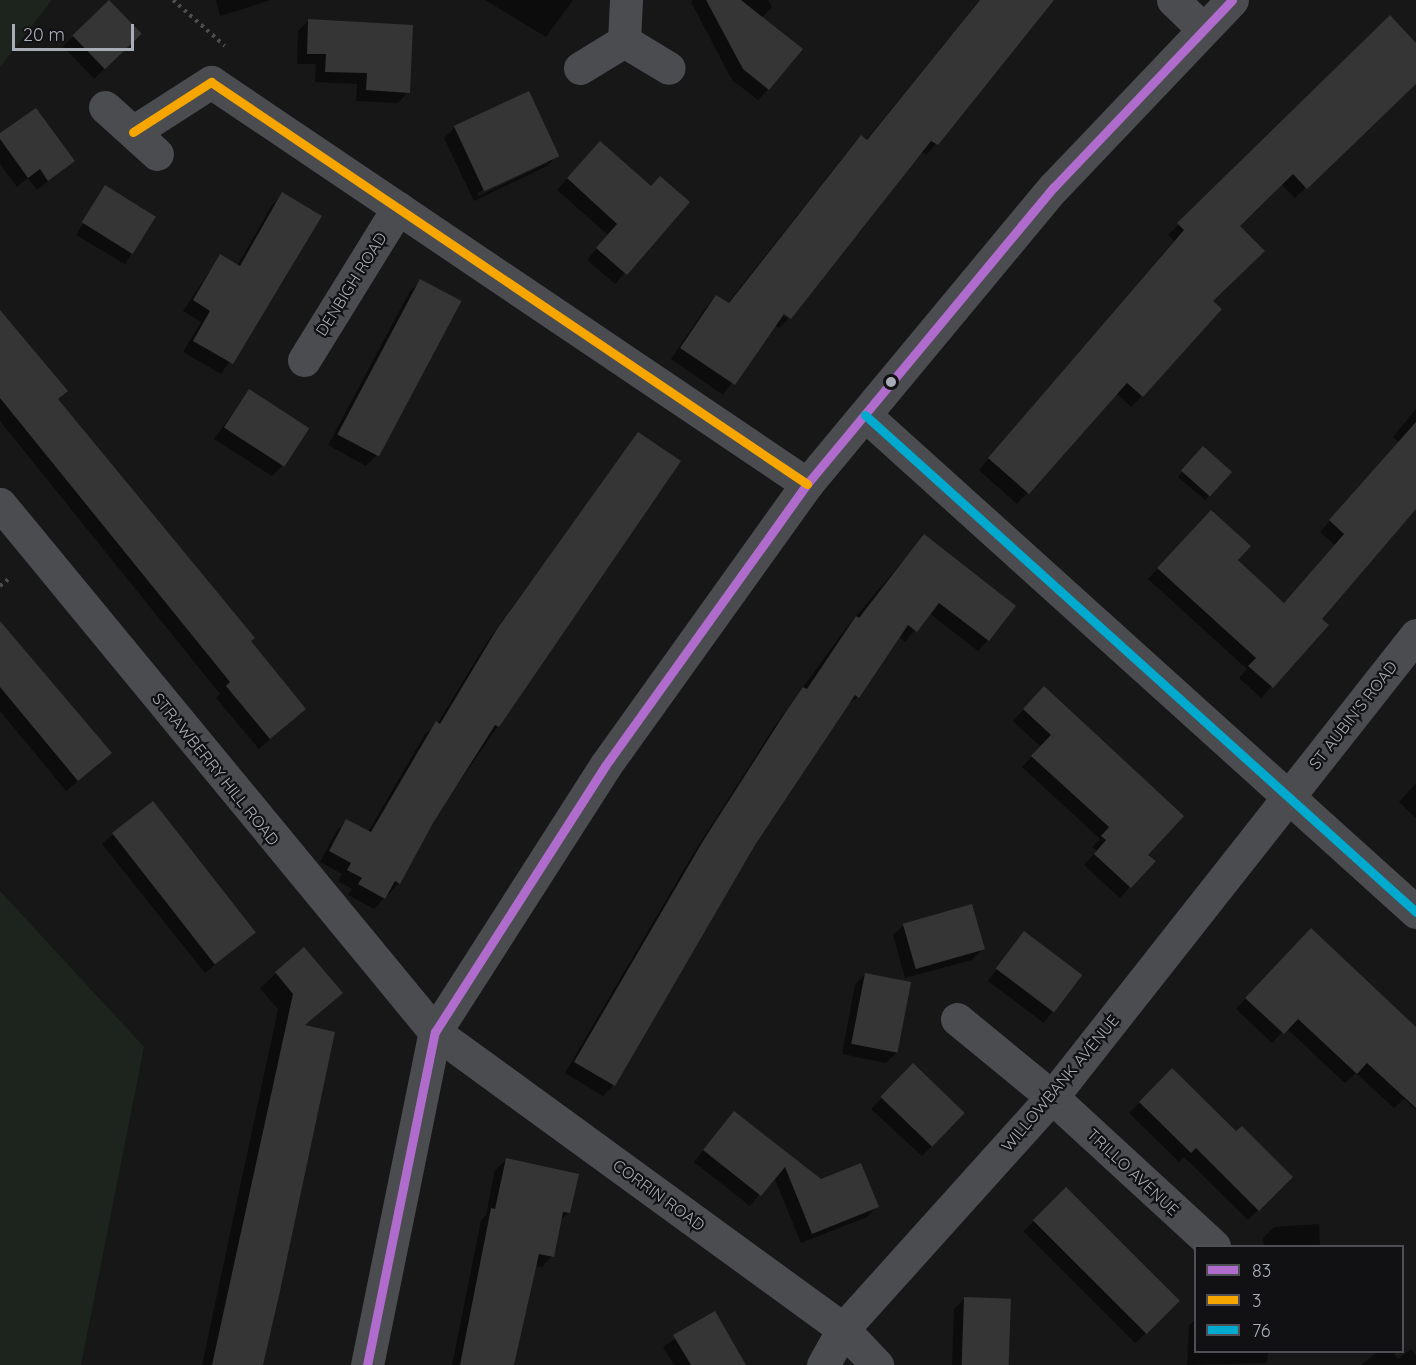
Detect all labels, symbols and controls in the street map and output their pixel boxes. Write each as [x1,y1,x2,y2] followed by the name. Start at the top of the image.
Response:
[15,12,136,50] scale bar
[23,23,65,46] text: 20 m
[312,229,390,339] street label: DENBIGH ROAD
[885,376,897,388] unlabelled marker
[1305,657,1401,773] street label: ST AUBIN'S ROAD
[149,689,283,849] street label: STRAWBERRY HILL ROAD
[997,1011,1123,1155] street label: WILLOWBANK AVENUE
[1083,1125,1183,1219] street label: TRILLO AVENUE
[609,1155,709,1235] street label: CORRIN ROAD
[1194,1245,1404,1353] legend
[1252,1259,1271,1282] text: 83
[1252,1289,1261,1312] text: 3
[1252,1319,1270,1342] text: 76

